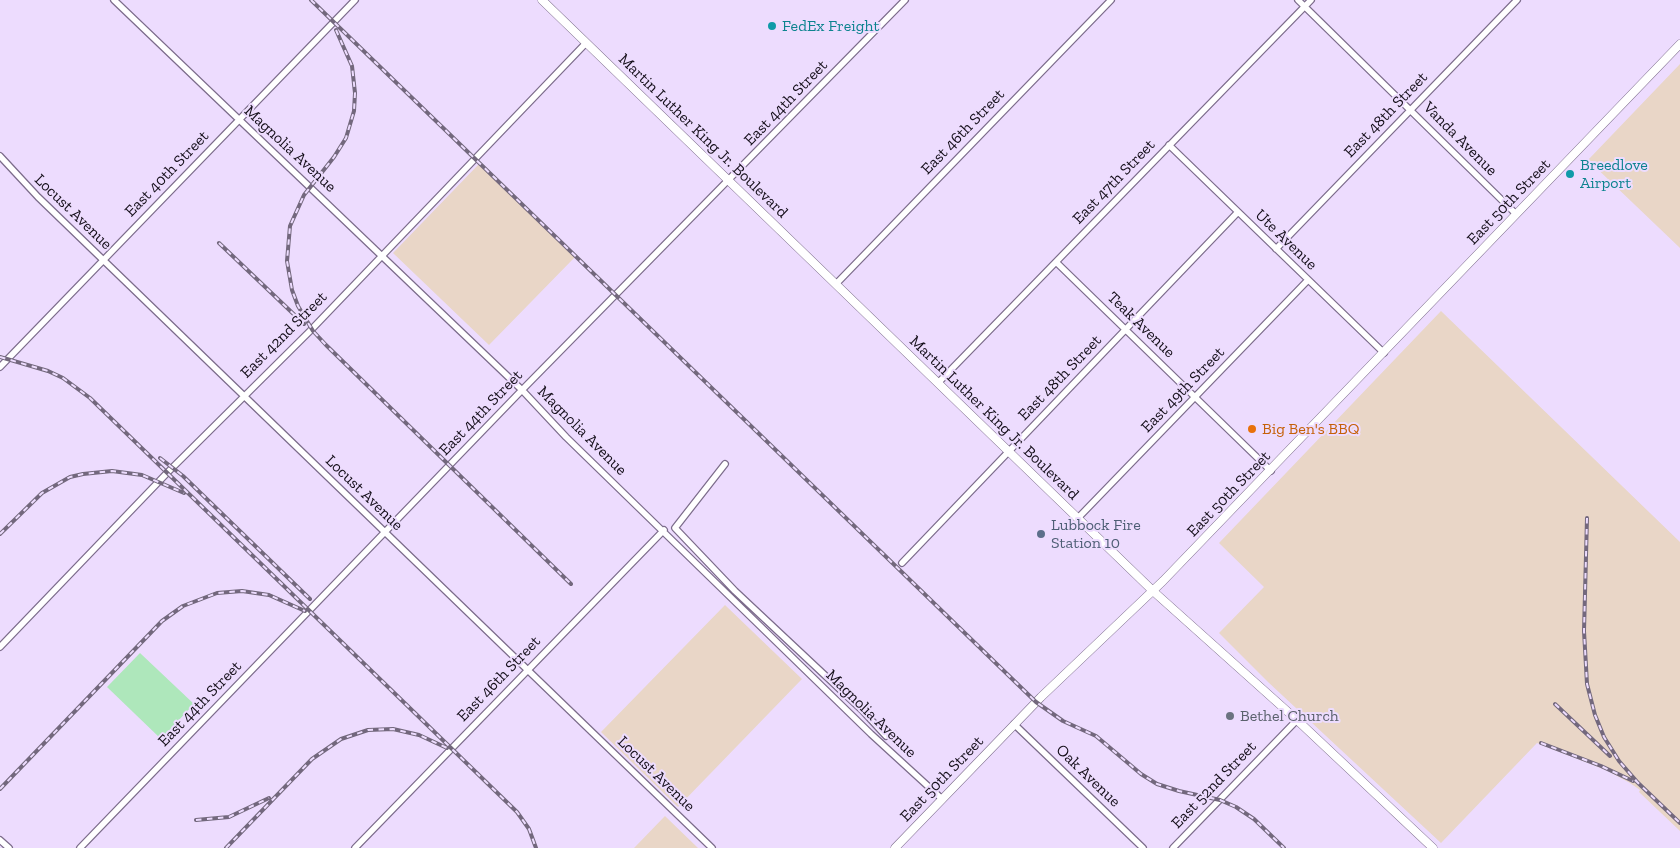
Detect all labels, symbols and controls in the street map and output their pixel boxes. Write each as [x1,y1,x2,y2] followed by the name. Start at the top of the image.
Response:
[782,16,879,36] place label: FedEx Freight
[766,20,778,32] marker: FedEx Freight
[614,50,792,222] street label: Martin Luther King Jr. Boulevard
[740,56,832,150] street label: East 44th Street
[1340,68,1432,162] street label: East 48th Street
[917,85,1009,179] street label: East 46th Street
[1419,98,1501,180] street label: Vanda Avenue
[240,102,340,196] street label: Magnolia Avenue
[121,127,213,221] street label: East 40th Street
[1069,136,1159,228] street label: East 47th Street
[1463,155,1555,249] street label: East 50th Street
[1580,155,1648,193] place label: Breedlove Airport
[1564,168,1576,180] marker: Breedlove Airport
[30,170,116,254] street label: Locust Avenue
[1251,206,1321,274] street label: Ute Avenue
[237,288,331,382] street label: East 42nd Street
[1103,288,1179,362] street label: Teak Avenue
[1014,331,1106,425] street label: East 48th Street
[905,332,1083,504] street label: Martin Luther King Jr. Boulevard
[1137,343,1229,437] street label: East 49th Street
[435,366,527,460] street label: East 44th Street
[533,382,631,480] street label: Magnolia Avenue
[1262,419,1359,439] place label: Big Ben's BBQ
[1246,423,1258,435] marker: Big Ben's BBQ
[1183,447,1275,541] street label: East 50th Street
[321,451,407,535] street label: Locust Avenue
[1051,515,1141,553] place label: Lubbock Fire Station 10
[1035,528,1047,540] marker: Lubbock Fire Station 10
[453,632,545,726] street label: East 46th Street
[154,657,246,751] street label: East 44th Street
[822,666,920,762] street label: Magnolia Avenue
[1240,706,1339,726] place label: Bethel Church
[1224,710,1236,722] marker: Bethel Church
[613,732,699,816] street label: Locust Avenue
[896,732,988,826] street label: East 50th Street
[1168,737,1260,833] street label: East 52nd Street
[1052,741,1124,811] street label: Oak Avenue

